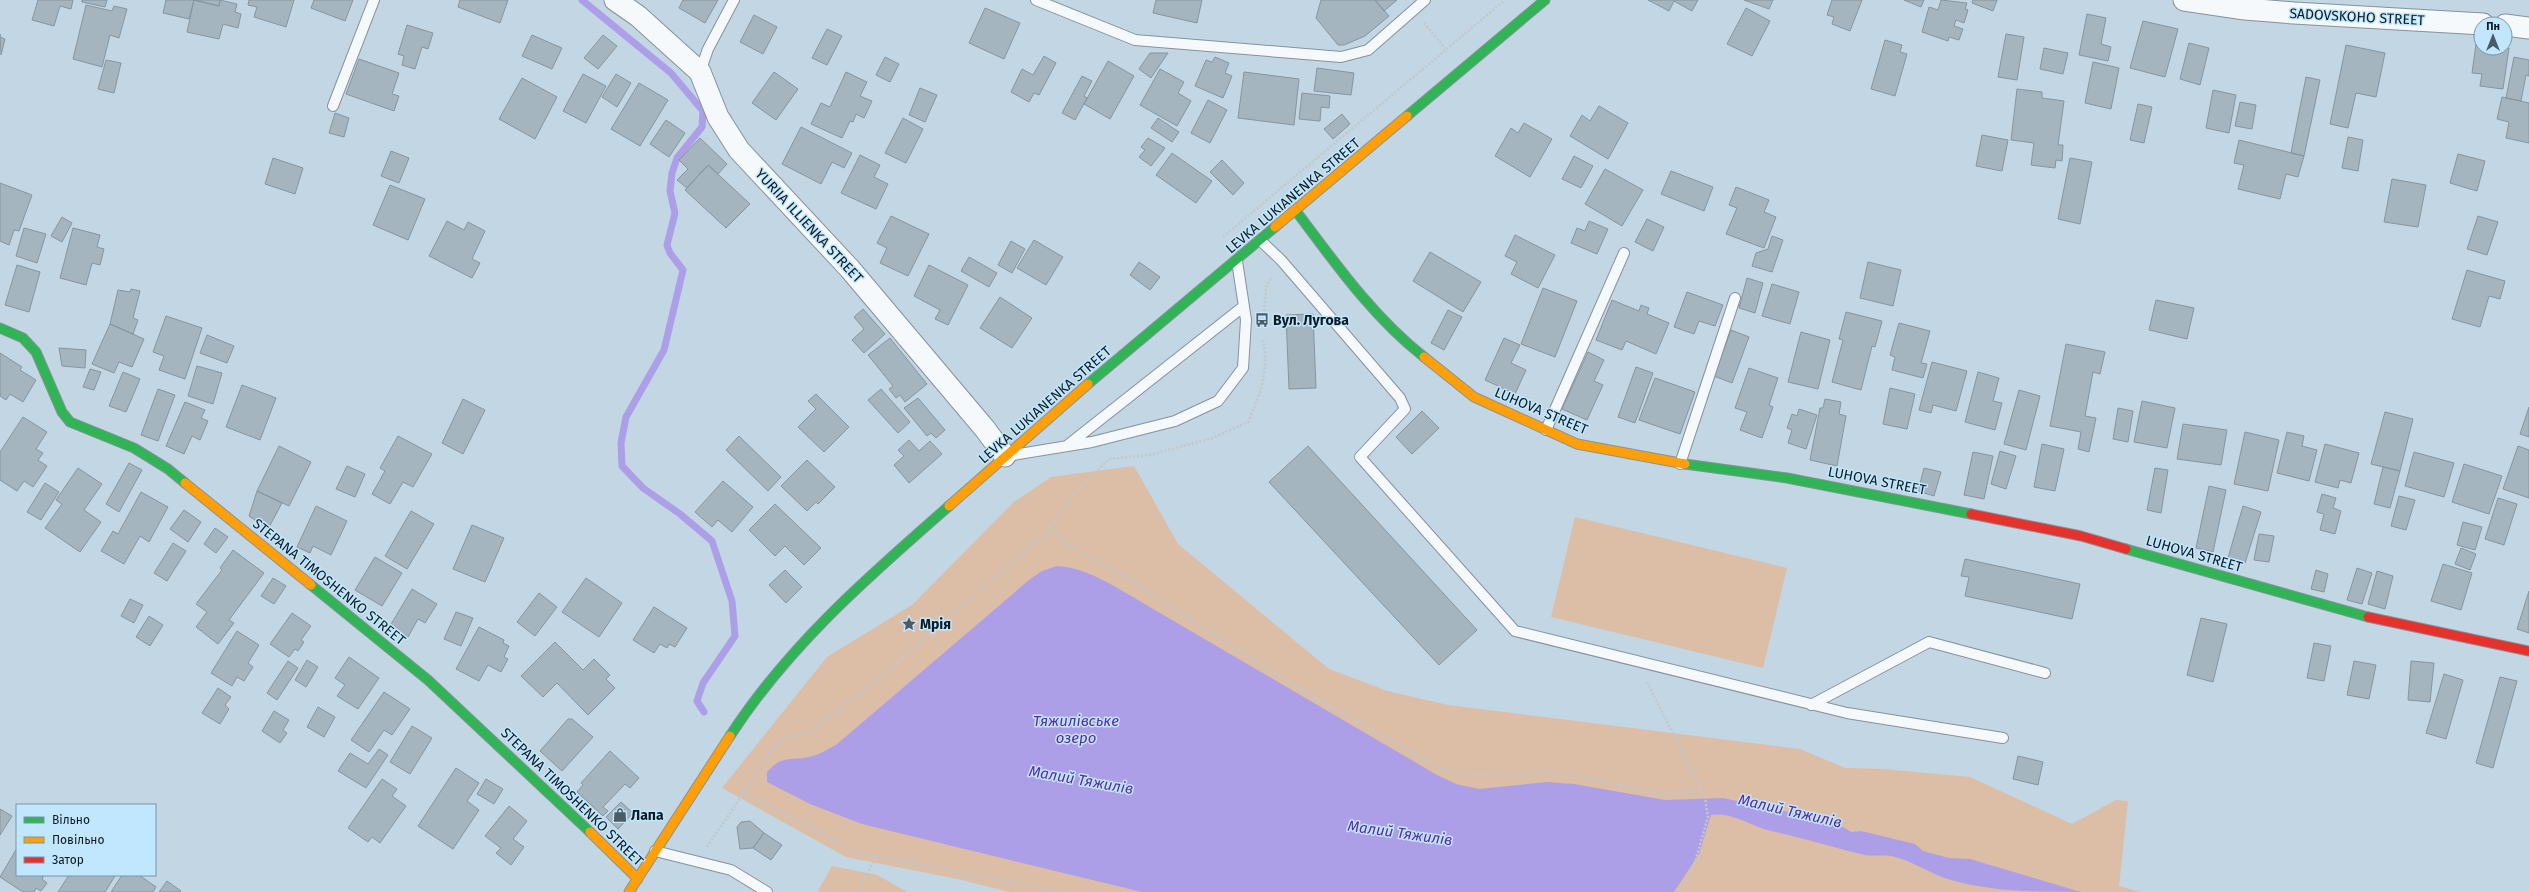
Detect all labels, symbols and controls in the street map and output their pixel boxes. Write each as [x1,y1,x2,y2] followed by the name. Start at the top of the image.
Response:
[2289,5,2426,29] street label: SADOVSKOHO STREET
[2473,16,2513,56] north arrow
[2486,20,2500,33] text: Пн
[1222,134,1364,257] street label: LEVKA LUKIANENKA STREET
[752,165,867,287] street label: YURIIA ILLIENKA STREET
[1254,312,1270,328] bus stop icon: Вул. Лугова
[1273,312,1349,329] place label: Вул. Лугова
[975,342,1115,467] street label: LEVKA LUKIANENKA STREET
[1492,384,1591,439] street label: LUHOVA STREET
[1826,463,1928,499] street label: LUHOVA STREET
[249,515,409,649] street label: STEPANA TIMOSHENKO STREET
[2144,532,2245,576] street label: LUHOVA STREET
[901,616,917,632] place icon: Мрія
[920,616,951,633] place label: Мрія
[1033,712,1119,747] water label: Тяжилівське озеро
[497,724,647,870] street label: STEPANA TIMOSHENKO STREET
[1027,762,1135,798] water label: Малий Тяжилів
[1737,790,1843,832] water label: Малий Тяжилів
[16,804,156,876] legend
[612,807,628,823] shop icon: Лапа
[631,807,664,824] place label: Лапа
[52,813,90,827] text: Вільно
[1347,817,1453,849] water label: Малий Тяжилів
[52,833,105,847] text: Повільно
[52,853,84,867] text: Затор

